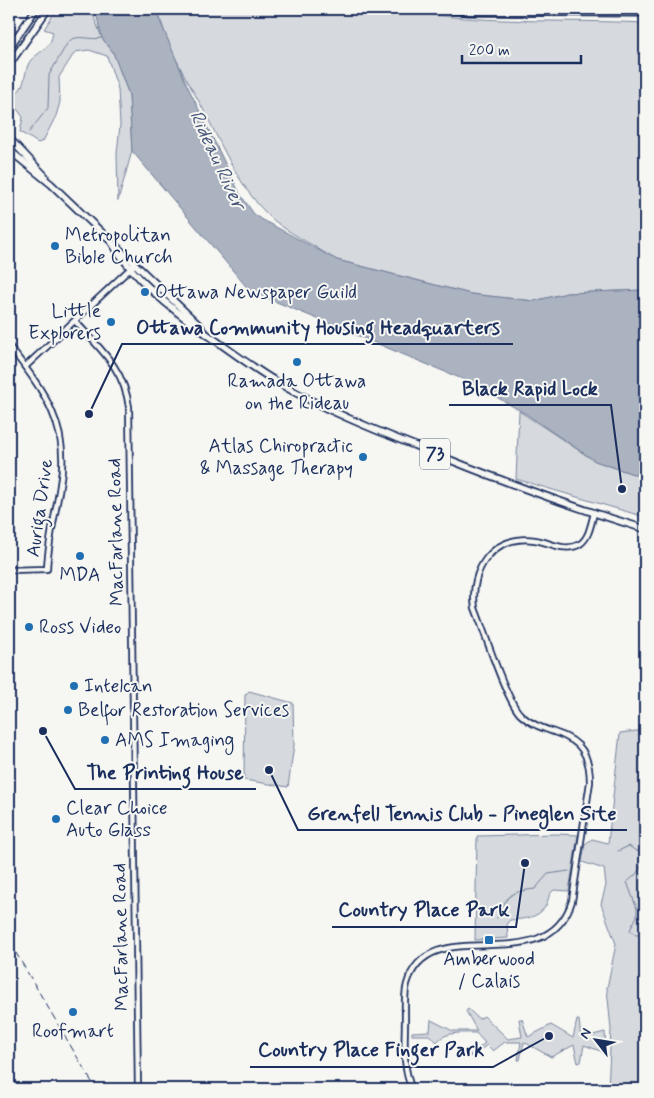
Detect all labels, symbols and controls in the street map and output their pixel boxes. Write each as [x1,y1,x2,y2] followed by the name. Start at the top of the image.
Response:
[462,32,580,64] scale bar
[469,41,510,61] text: 200 m
[182,106,253,216] water label: Rideau River
[65,223,173,270] place label: Metropolitan Bible Church
[49,240,61,252] marker: Metropolitan Bible Church
[155,280,357,305] place label: Ottawa Newspaper Guild
[139,286,151,298] marker: Ottawa Newspaper Guild
[28,299,101,346] place label: Little Explorers
[122,309,513,344] callout: Ottawa Community Housing Headquarters
[136,315,500,344] text: Ottawa Community Housing Headquarters
[105,316,117,328] marker: Little Explorers
[291,356,303,368] marker: Ramada Ottawa on the Rideau
[228,369,366,416] place label: Ramada Ottawa on the Rideau
[449,370,611,405] callout: Black Rapid Lock
[462,376,598,403] text: Black Rapid Lock
[200,434,353,482] place label: Atlas Chiropractic & Massage Therapy
[420,438,450,469] road number: 73
[357,451,369,463] marker: Atlas Chiropractic & Massage Therapy
[21,457,62,559] street label: Auriga Drive
[102,458,130,606] street label: MacFarlane Road
[74,550,86,562] marker: MDA
[60,563,100,588] place label: MDA
[39,615,121,640] place label: Ross Video
[23,621,35,633] marker: Ross Video
[84,674,153,699] place label: Intelcan
[68,680,80,692] marker: Intelcan
[78,698,289,726] place label: Belfor Restoration Services
[62,704,74,716] marker: Belfor Restoration Services
[115,728,234,755] place label: AMS Imaging
[99,734,111,746] marker: AMS Imaging
[75,754,256,789] callout: The Printing House
[86,760,244,789] text: The Printing House
[298,795,627,830] callout: Grenfell Tennis Club - Pineglen Site
[66,796,168,843] place label: Clear Choice Auto Glass
[307,801,617,830] text: Grenfell Tennis Club - Pineglen Site
[50,813,62,825] marker: Clear Choice Auto Glass
[107,863,135,1011] street label: MacFarlane Road
[332,892,516,927] callout: Country Place Park
[338,897,510,924] text: Country Place Park
[483,934,495,946] marker: Amberwood / Calais
[443,947,535,994] place label: Amberwood / Calais
[67,1006,79,1018] marker: Roofmart
[572,1016,622,1066] north arrow
[32,1019,114,1044] place label: Roofmart
[576,1025,596,1042] text: N
[250,1032,493,1067] callout: Country Place Finger Park
[258,1037,484,1066] text: Country Place Finger Park

